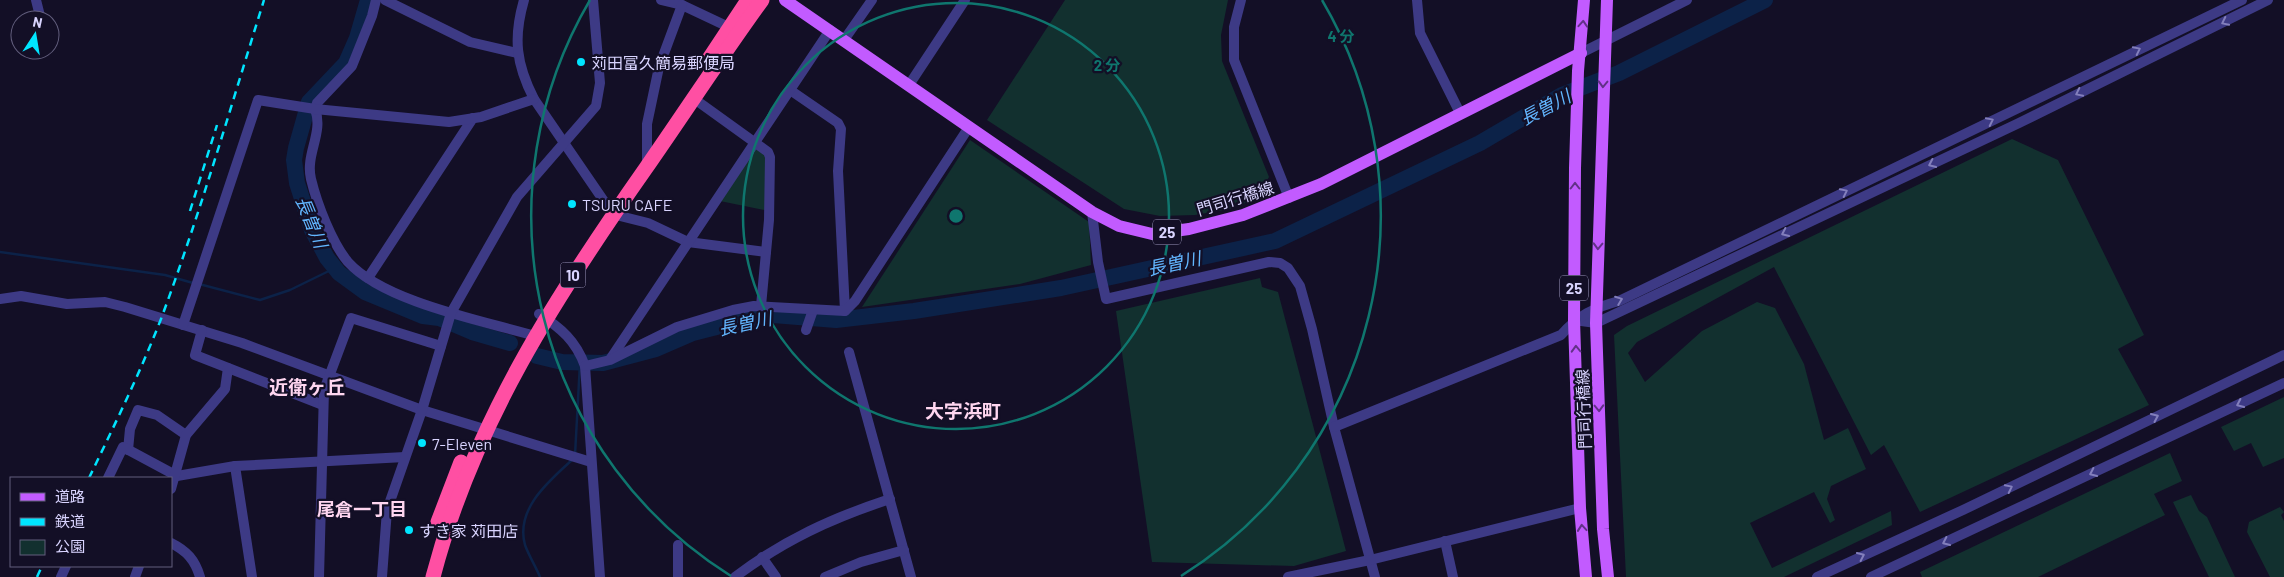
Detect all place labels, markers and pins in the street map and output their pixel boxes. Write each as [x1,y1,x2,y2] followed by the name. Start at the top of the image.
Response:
[591,53,735,72] place label: 苅田富久簡易郵便局
[575,56,587,68] marker: 苅田富久簡易郵便局
[582,195,672,214] place label: TSURU CAFE
[566,198,578,210] marker: TSURU CAFE
[947,207,965,225] centre of rings
[432,434,492,453] place label: 7-Eleven
[416,437,428,449] marker: 7-Eleven
[419,521,518,540] place label: すき家 苅田店
[403,524,415,536] marker: すき家 苅田店

